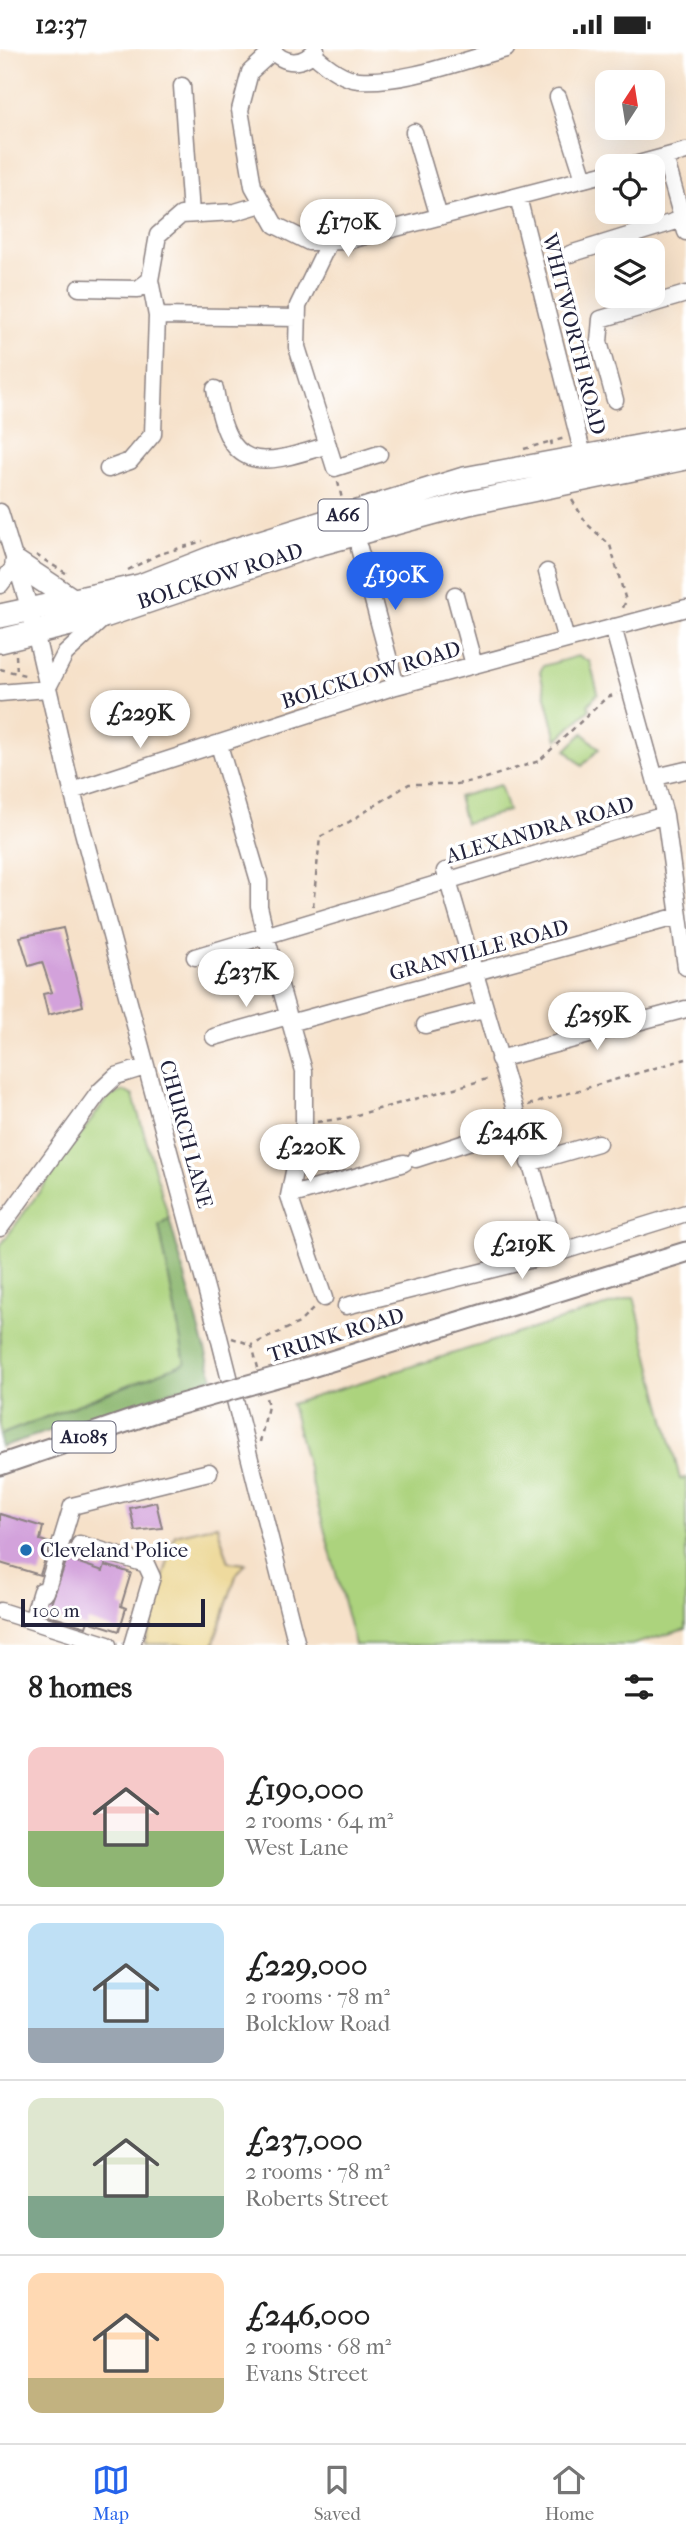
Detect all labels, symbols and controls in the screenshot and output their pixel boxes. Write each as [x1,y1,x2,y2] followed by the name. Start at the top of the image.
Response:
[35,9,87,40] text: 12:37
[595,70,665,140] north arrow
[595,70,665,308] map controls
[595,154,665,224] button: locate
[299,199,397,259] pin: £170K
[316,208,380,235] text: £170K
[537,230,611,437] street label: WHITWORTH ROAD
[595,238,665,308] button: layers
[318,499,368,530] road number: A66
[134,538,306,614] street label: BOLCKOW ROAD
[346,553,444,612] pin: £190K
[362,561,428,588] text: £190K
[278,636,464,714] street label: BOLCKLOW ROAD
[91,691,189,750] pin: £229K
[106,699,174,726] text: £229K
[442,792,637,869] street label: ALEXANDRA ROAD
[387,915,571,985] street label: GRANVILLE ROAD
[197,949,295,1009] pin: £237K
[214,958,278,985] text: £237K
[548,993,646,1052] pin: £259K
[564,1001,630,1028] text: £259K
[155,1057,217,1211] street label: CHURCH LANE
[462,1109,560,1169] pin: £246K
[476,1118,546,1145] text: £246K
[261,1125,359,1184] pin: £220K
[276,1133,344,1160] text: £220K
[473,1221,571,1281] pin: £219K
[490,1230,554,1257] text: £219K
[265,1303,407,1367] street label: TRUNK ROAD
[52,1421,116,1453] road number: A1085
[40,1538,188,1562] place label: Cleveland Police
[18,1542,34,1558] marker: Cleveland Police
[21,1596,205,1628] scale bar
[32,1600,80,1622] text: 100 m
[620,1668,658,1706] icon: filters
[28,1670,132,1705] text: 8 homes
[245,1772,364,1807] text: £190,000
[84,1775,168,1859] icon: home
[245,1807,393,1834] text: 2 rooms · 64 m²
[245,1834,348,1861] text: West Lane
[245,1948,367,1983] text: £229,000
[84,1951,168,2035] icon: home
[245,1983,390,2010] text: 2 rooms · 78 m²
[245,2010,390,2037] text: Bolcklow Road
[245,2123,363,2158] text: £237,000
[84,2126,168,2210] icon: home
[245,2158,390,2185] text: 2 rooms · 78 m²
[245,2185,389,2212] text: Roberts Street
[245,2298,370,2333] text: £246,000
[84,2301,168,2385] icon: home
[245,2333,391,2360] text: 2 rooms · 68 m²
[245,2360,368,2387] text: Evans Street
[92,2461,130,2525] tab: Map
[314,2461,361,2525] tab: Saved
[545,2461,594,2525] tab: Home

